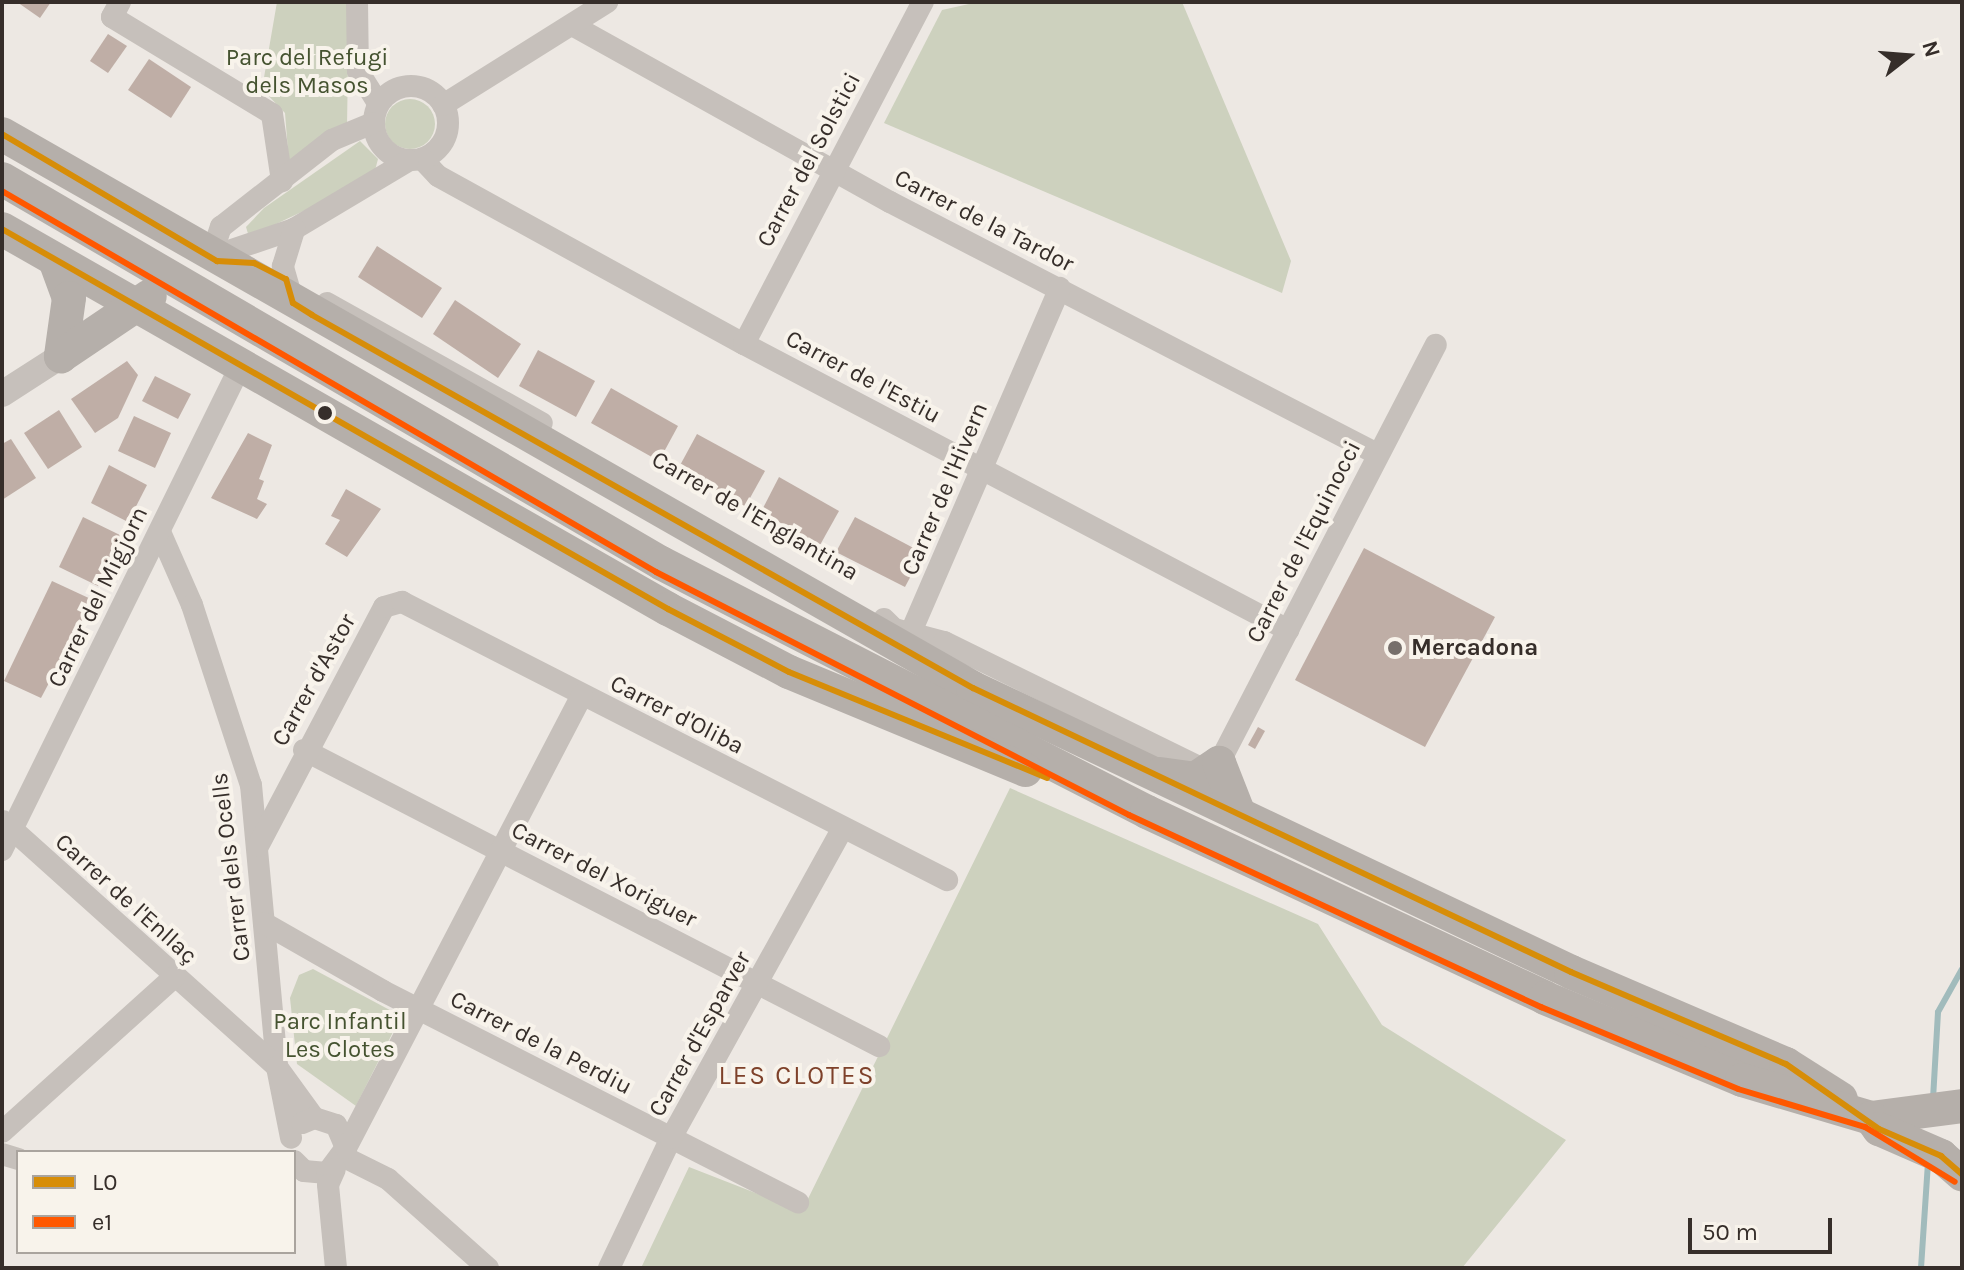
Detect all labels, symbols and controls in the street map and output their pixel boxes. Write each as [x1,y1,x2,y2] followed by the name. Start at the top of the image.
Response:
[1868,16,1948,96] north arrow
[1916,38,1946,60] text: N
[226,44,388,100] park label: Parc del Refugi dels Masos
[751,68,867,252] street label: Carrer del Solstici
[889,163,1079,279] street label: Carrer de la Tardor
[781,324,945,430] street label: Carrer de l'Estiu
[896,398,994,580] street label: Carrer de l'Hivern
[317,405,333,421] unlabelled marker
[1241,436,1367,648] street label: Carrer de l'Equinocci
[646,445,864,587] street label: Carrer de l'Englantina
[42,502,154,692] street label: Carrer del Migjorn
[266,609,362,751] street label: Carrer d'Astor
[1411,634,1538,662] place label: Mercadona
[1386,639,1404,657] marker: Mercadona
[605,669,749,761] street label: Carrer d'Oliba
[205,771,257,963] street label: Carrer dels Ocells
[506,816,702,934] street label: Carrer del Xoriguer
[49,828,203,970] street label: Carrer de l'Enllaç
[643,946,757,1122] street label: Carrer d'Esparver
[445,985,637,1101] street label: Carrer de la Perdiu
[273,1008,407,1064] park label: Parc Infantil Les Clotes
[719,1060,875,1092] district label: LES CLOTES
[16,1150,296,1254] legend
[92,1168,117,1196] text: L0
[1692,1202,1836,1252] scale bar
[92,1208,112,1236] text: e1
[1702,1218,1758,1246] text: 50 m

